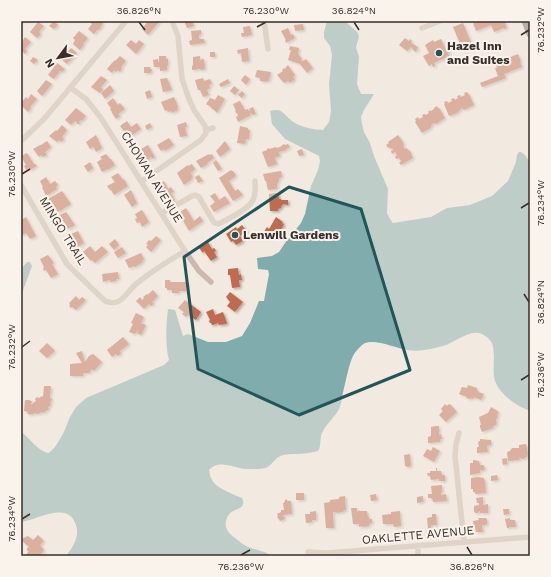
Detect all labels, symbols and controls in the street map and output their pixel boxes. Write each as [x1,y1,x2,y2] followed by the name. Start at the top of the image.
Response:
[117,5,161,16] text: 36.826°N
[243,5,290,16] text: 76.230°W
[332,5,376,16] text: 36.824°N
[535,7,546,53] text: 76.232°W
[38,38,78,78] north arrow
[447,39,510,67] place label: Hazel Inn and Suites
[434,48,444,58] marker: Hazel Inn and Suites
[42,56,58,70] text: N
[118,129,186,225] street label: CHOWAN AVENUE
[6,150,17,197] text: 76.230°W
[535,180,546,226] text: 76.234°W
[36,194,90,268] street label: MINGO TRAIL
[243,228,340,242] place label: Lenwill Gardens
[230,230,240,240] marker: Lenwill Gardens
[535,280,546,324] text: 36.824°N
[6,324,17,370] text: 76.232°W
[535,352,546,398] text: 76.236°W
[6,496,17,542] text: 76.234°W
[361,523,475,547] street label: OAKLETTE AVENUE
[218,561,264,572] text: 76.236°W
[450,561,494,572] text: 36.826°N

